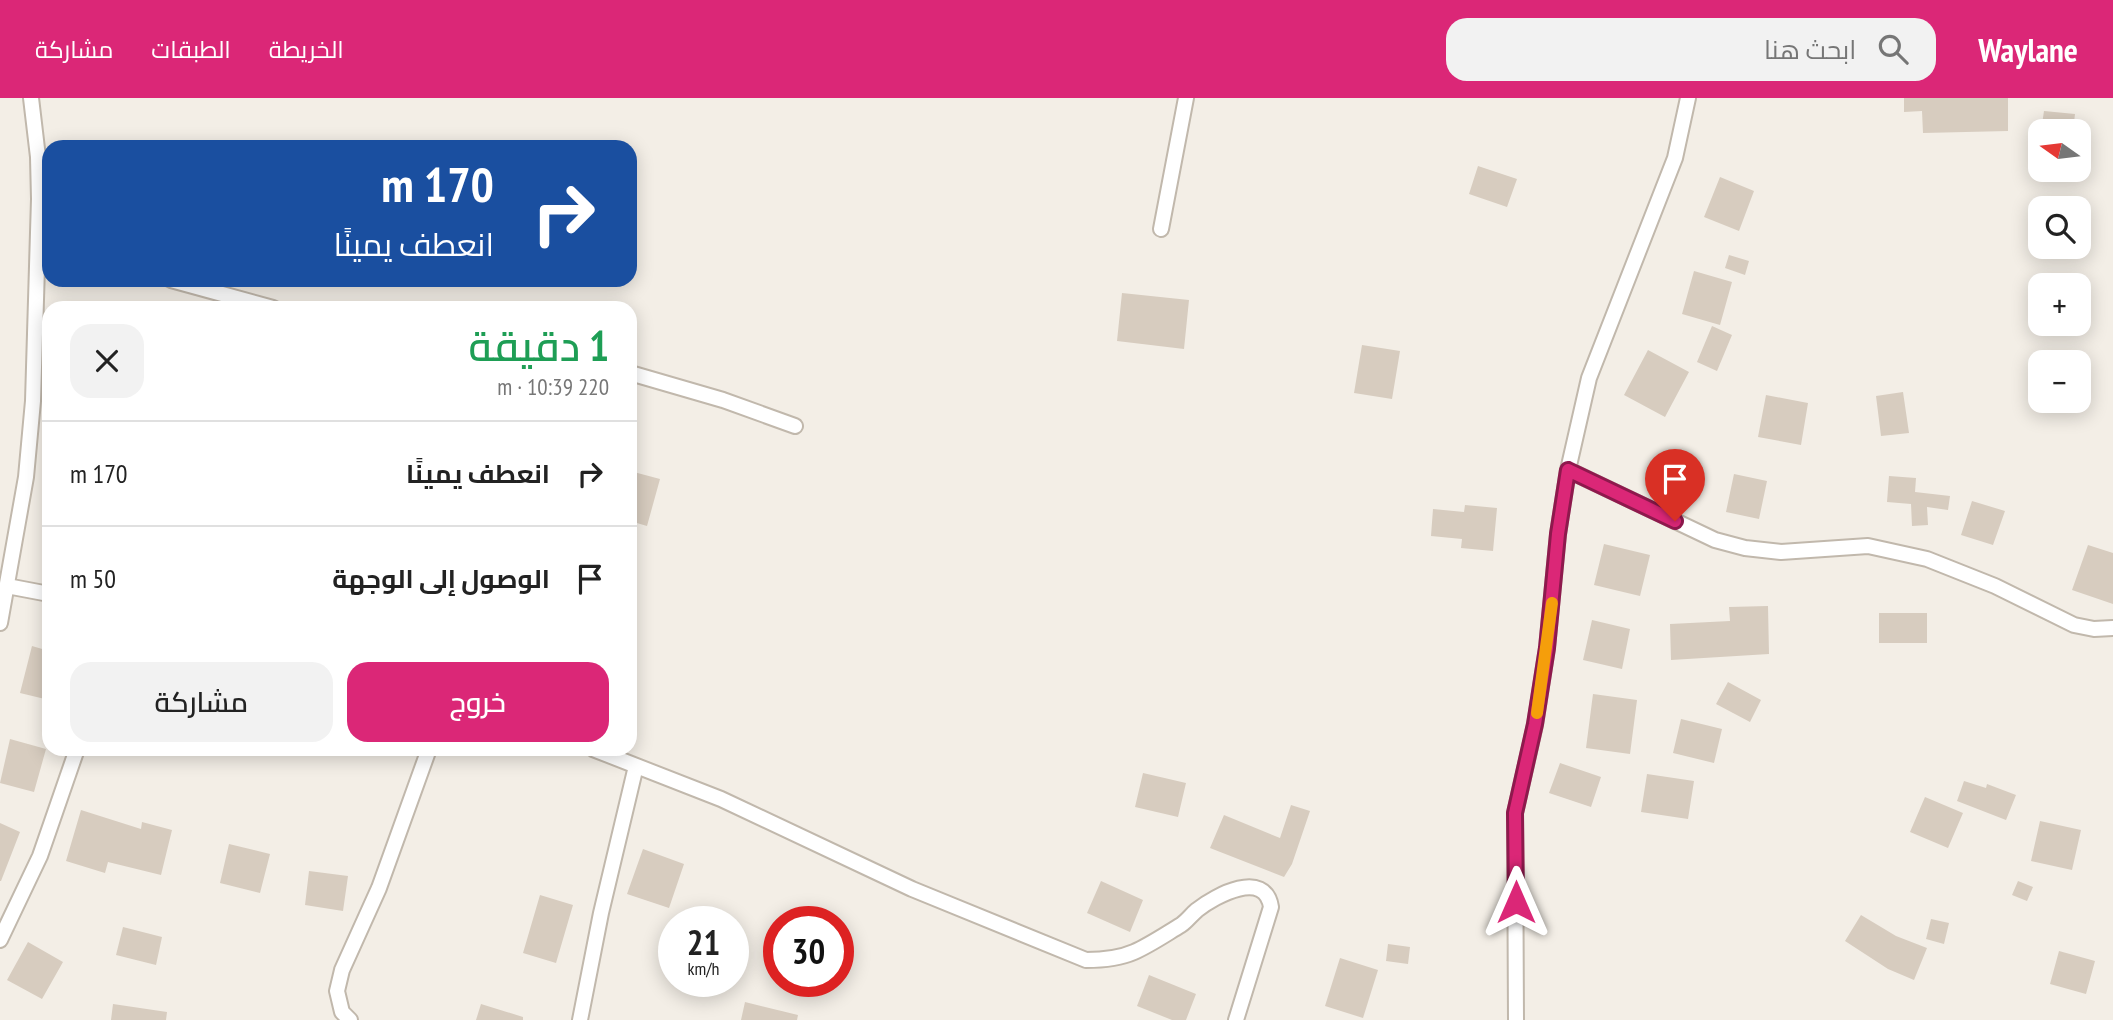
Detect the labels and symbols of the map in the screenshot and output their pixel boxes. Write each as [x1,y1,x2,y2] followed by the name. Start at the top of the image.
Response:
[2028,119,2091,182] north arrow
[1645,449,1705,521] pin
[1479,865,1553,939] position arrow
[763,906,854,997] speed limit sign: 30

